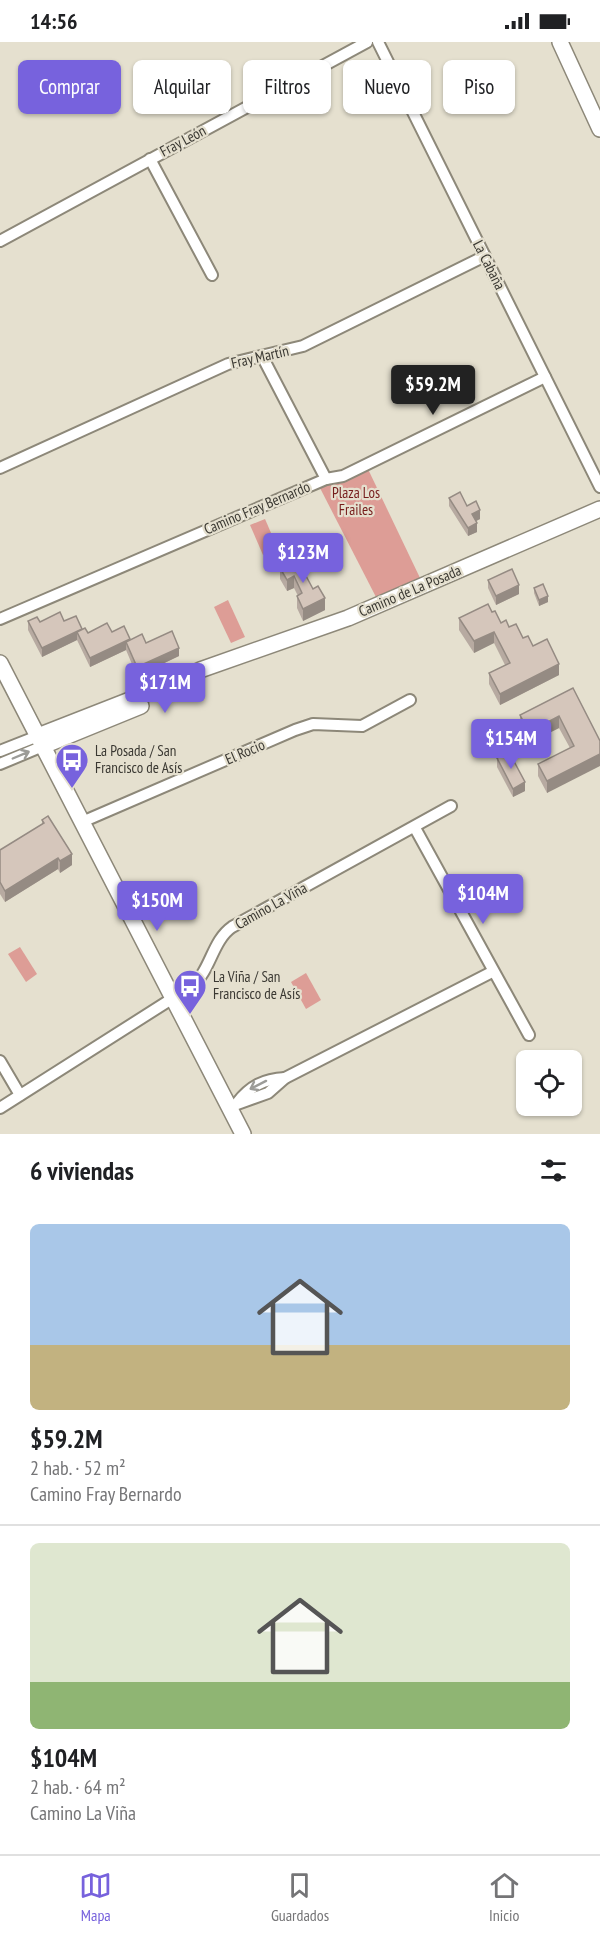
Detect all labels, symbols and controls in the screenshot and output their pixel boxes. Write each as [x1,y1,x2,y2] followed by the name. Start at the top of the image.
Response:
[30,7,78,35] text: 14:56
[18,60,121,114] chip: Comprar
[133,60,231,114] chip: Alquilar
[243,60,331,114] chip: Filtros
[343,60,431,114] chip: Nuevo
[443,60,515,114] chip: Piso
[156,121,209,161] street label: Fray León
[469,237,510,293] street label: La Cabaña
[229,341,291,372] street label: Fray Martín
[384,365,482,416] pin: $59.2M
[405,371,461,397] text: $59.2M
[201,477,313,538] street label: Camino Fray Bernardo
[332,483,380,519] park label: Plaza Los Frailes
[261,533,345,584] pin: $123M
[277,539,329,565] text: $123M
[356,560,464,621] street label: Camino de La Posada
[123,663,207,714] pin: $171M
[139,669,191,695] text: $171M
[469,719,553,770] pin: $154M
[485,725,537,751] text: $154M
[222,735,268,768] street label: El Rocio
[95,741,182,777] place label: La Posada / San Francisco de Asís
[54,742,90,789] bus stop icon: La Posada / San Francisco de Asís
[12,749,30,760] one-way arrow
[441,874,525,925] pin: $104M
[231,878,310,933] street label: Camino La Viña
[457,880,509,906] text: $104M
[115,881,199,932] pin: $150M
[131,887,183,913] text: $150M
[213,967,300,1003] place label: La Viña / San Francisco de Asís
[172,968,208,1015] bus stop icon: La Viña / San Francisco de Asís
[516,1050,582,1116] map controls
[516,1050,582,1116] button: locate
[250,1079,267,1091] one-way arrow
[30,1154,134,1187] text: 6 viviendas
[537,1154,570,1187] icon: filters
[246,1263,354,1371] icon: home
[30,1422,103,1455] text: $59.2M
[30,1455,126,1481] text: 2 hab. · 52 m²
[30,1481,182,1507] text: Camino Fray Bernardo
[246,1582,354,1690] icon: home
[30,1741,97,1774] text: $104M
[30,1774,126,1800] text: 2 hab. · 64 m²
[30,1800,136,1826] text: Camino La Viña
[79,1869,112,1925] tab: Mapa
[271,1869,329,1925] tab: Guardados
[488,1869,521,1925] tab: Inicio

